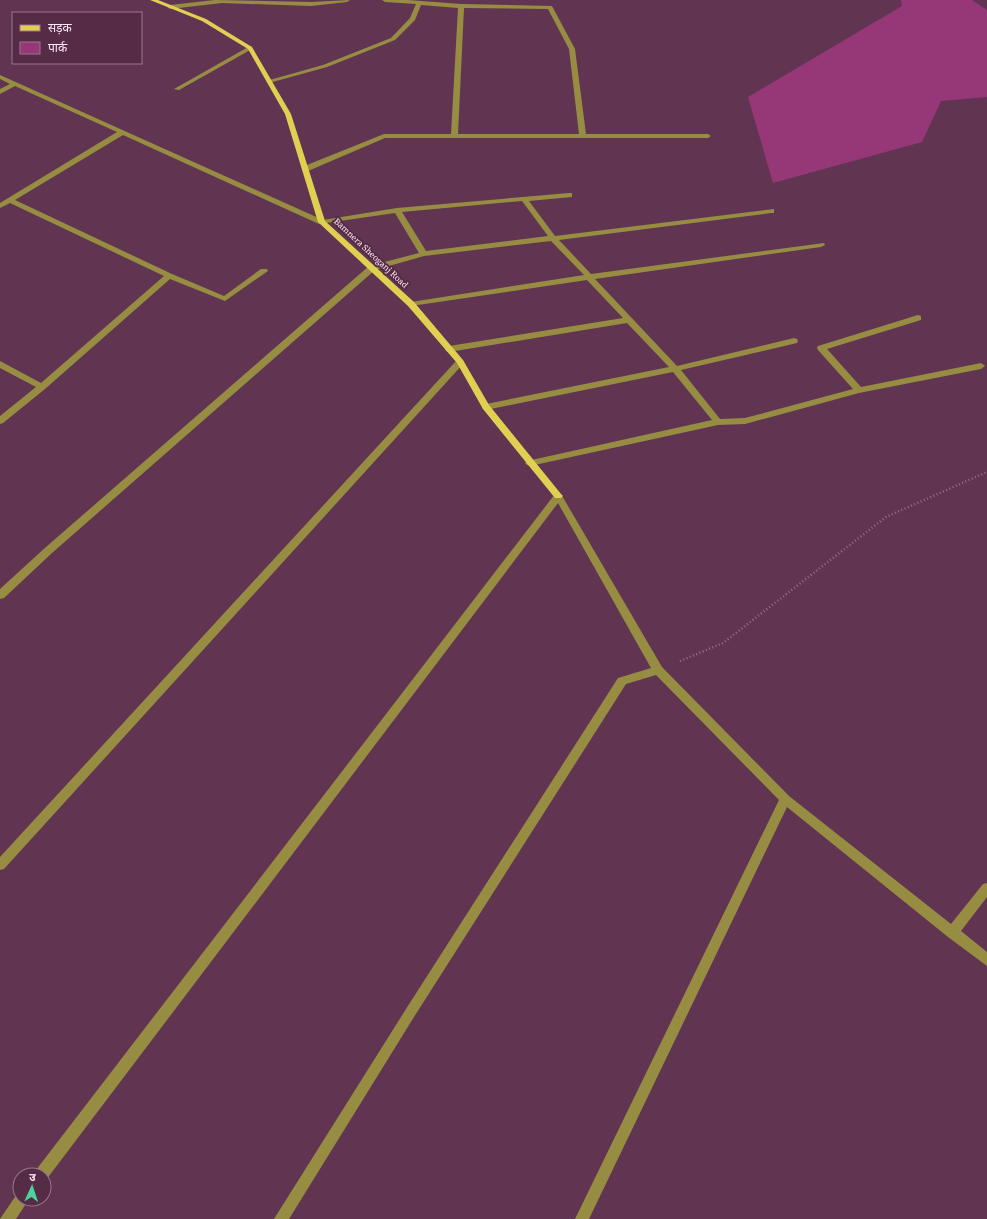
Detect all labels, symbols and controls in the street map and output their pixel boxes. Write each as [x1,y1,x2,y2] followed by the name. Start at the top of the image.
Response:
[12,12,142,64] legend
[48,20,73,36] text: सड़क
[48,40,68,56] text: पार्क
[331,215,411,291] street label: Bamnera Sheoganj Road
[12,1167,52,1207] north arrow
[29,1170,37,1185] text: उ

